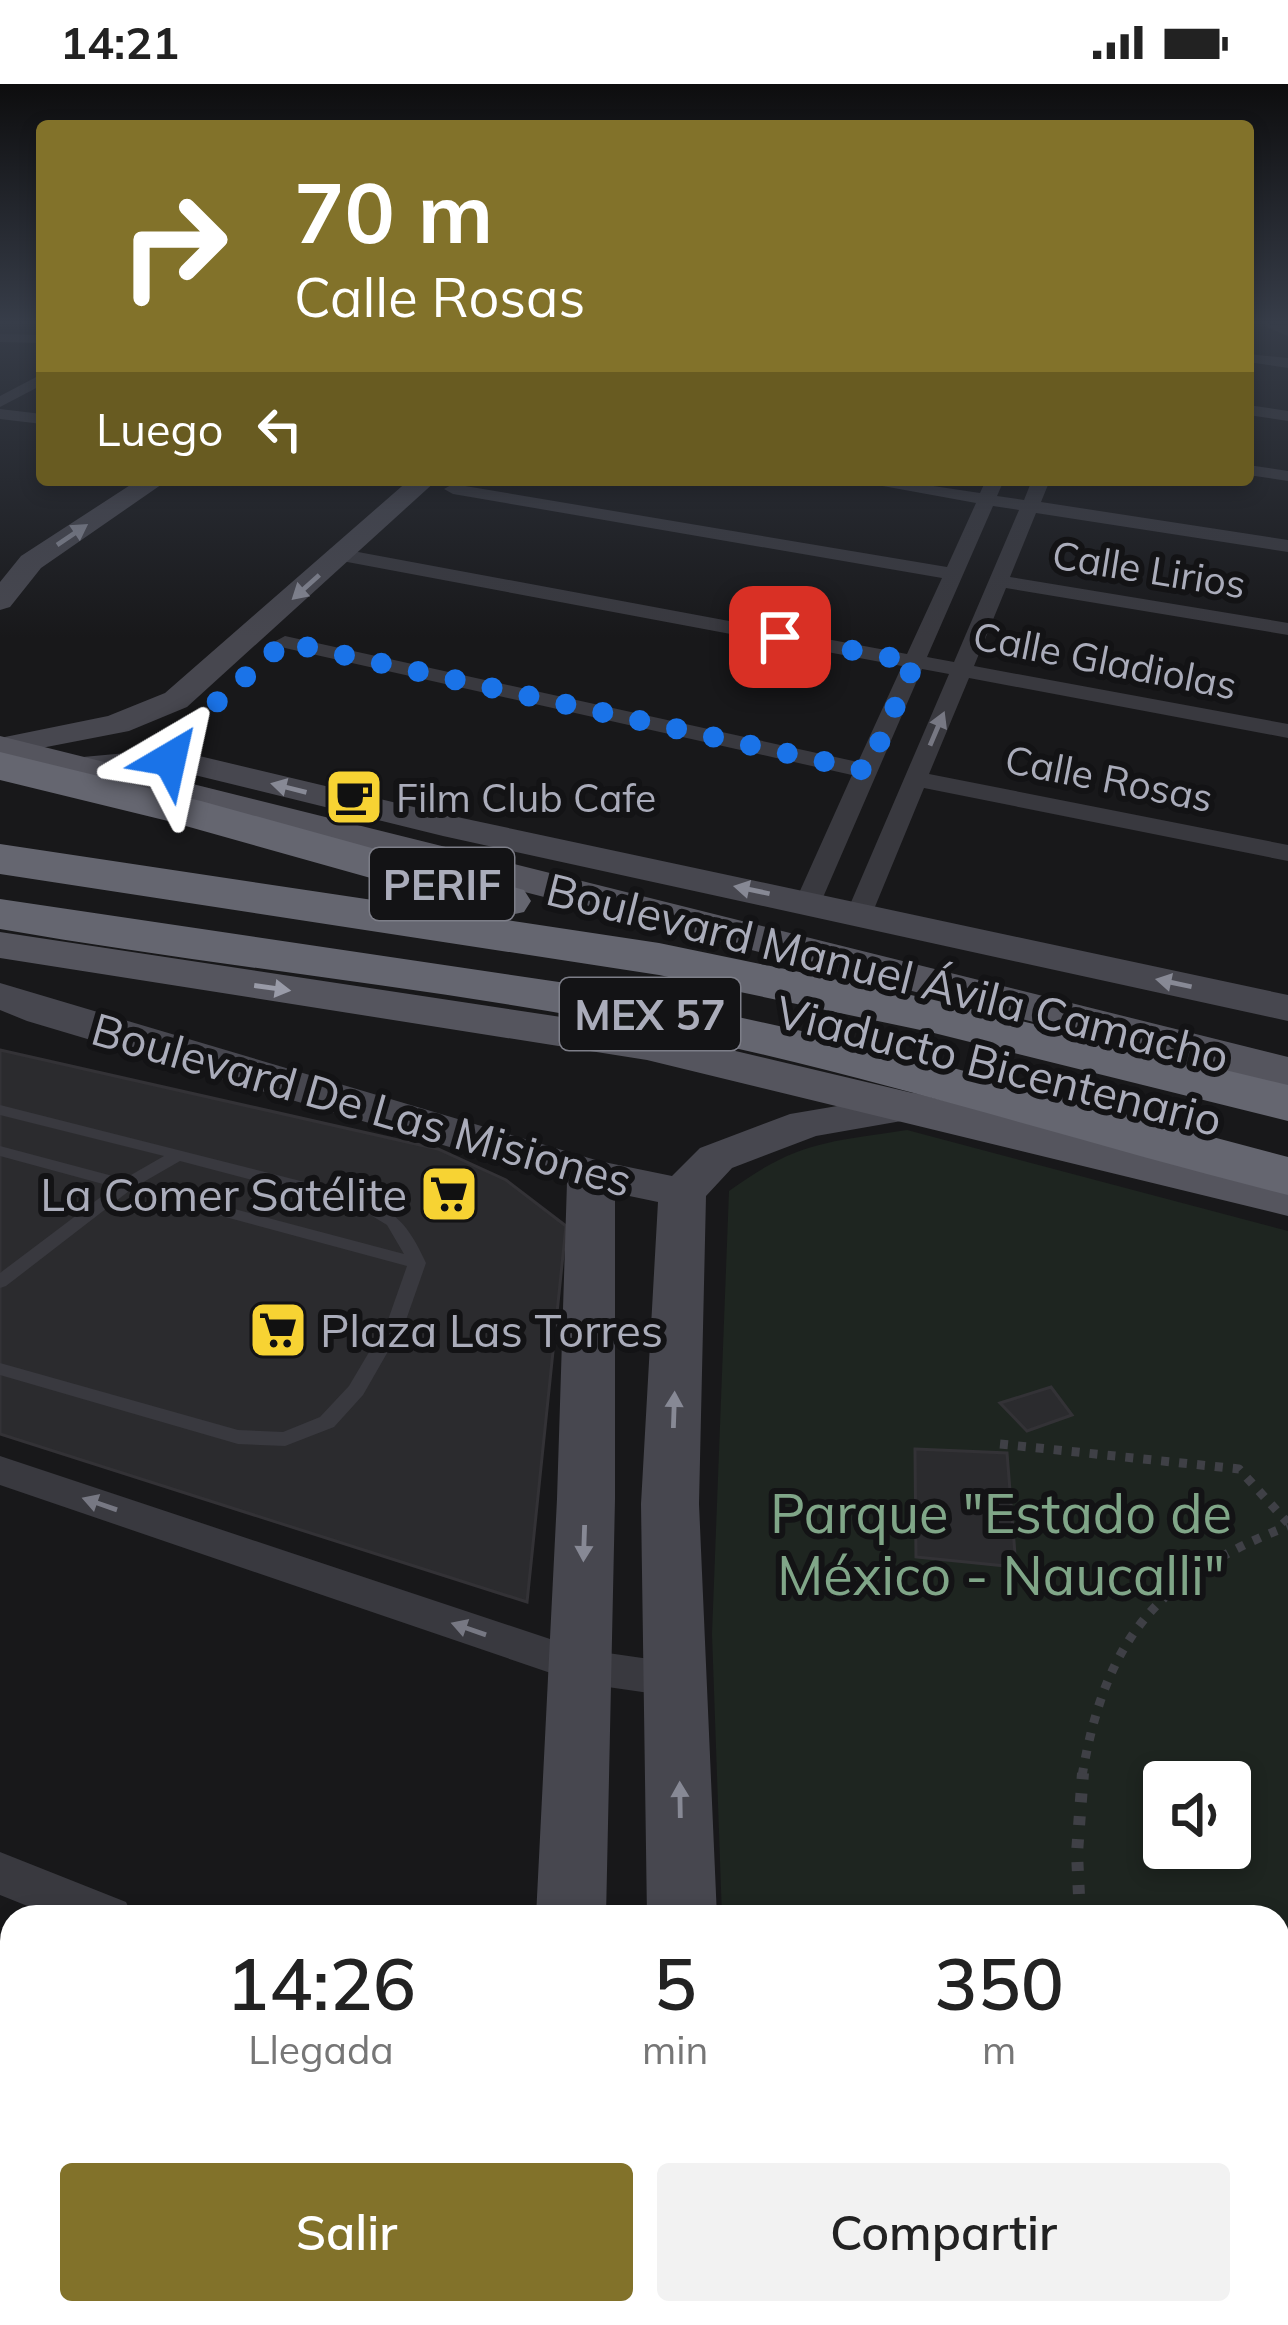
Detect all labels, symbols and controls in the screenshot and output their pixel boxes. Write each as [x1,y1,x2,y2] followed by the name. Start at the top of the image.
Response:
[60,14,179,70] text: 14:21
[294,159,493,264] text: 70 m
[96,168,252,324] icon: right
[294,263,585,331] text: Calle Rosas
[247,396,313,462] icon: left
[96,401,223,457] text: Luego
[56,524,89,546] one-way arrow
[1049,530,1249,608] street label: Calle Lirios
[292,573,321,600] one-way arrow
[729,586,831,688] pin
[747,604,813,670] icon: arrive
[969,610,1241,710] street label: Calle Gladiolas
[107,696,233,822] position arrow
[928,710,947,746] one-way arrow
[1001,734,1217,822] street label: Calle Rosas
[323,766,385,828] cafe icon: Film Club Cafe
[396,773,656,822] place label: Film Club Cafe
[270,778,307,797] one-way arrow
[370,848,514,920] road number: PERIF
[541,860,1235,1084] street label: Boulevard Manuel Ávila Camacho
[732,880,770,899] one-way arrow
[1154,972,1192,991] one-way arrow
[560,978,740,1050] road number: MEX 57
[253,979,291,998] one-way arrow
[770,982,1228,1148] street label: Viaducto Bicentenario
[86,1000,638,1208] street label: Boulevard De Las Misiones
[418,1163,480,1225] supermarket icon: La Comer Satélite
[40,1166,407,1222] place label: La Comer Satélite
[247,1299,309,1361] supermarket icon: Plaza Las Torres
[320,1302,663,1358] place label: Plaza Las Torres
[665,1390,684,1428] one-way arrow
[770,1479,1232,1609] park label: Parque "Estado de México - Naucalli"
[82,1494,118,1512] one-way arrow
[575,1525,594,1563] one-way arrow
[450,1618,487,1637] one-way arrow
[1143,1761,1251,1869] map controls
[1143,1761,1251,1869] button: sound
[670,1780,689,1818] one-way arrow
[226,1938,416,2028] text: 14:26
[654,1938,697,2028] text: 5
[934,1938,1064,2028] text: 350
[248,2025,394,2074] text: Llegada
[642,2025,708,2074] text: min
[982,2025,1016,2074] text: m
[60,2163,633,2301] button: Salir
[657,2163,1230,2301] button: Compartir

